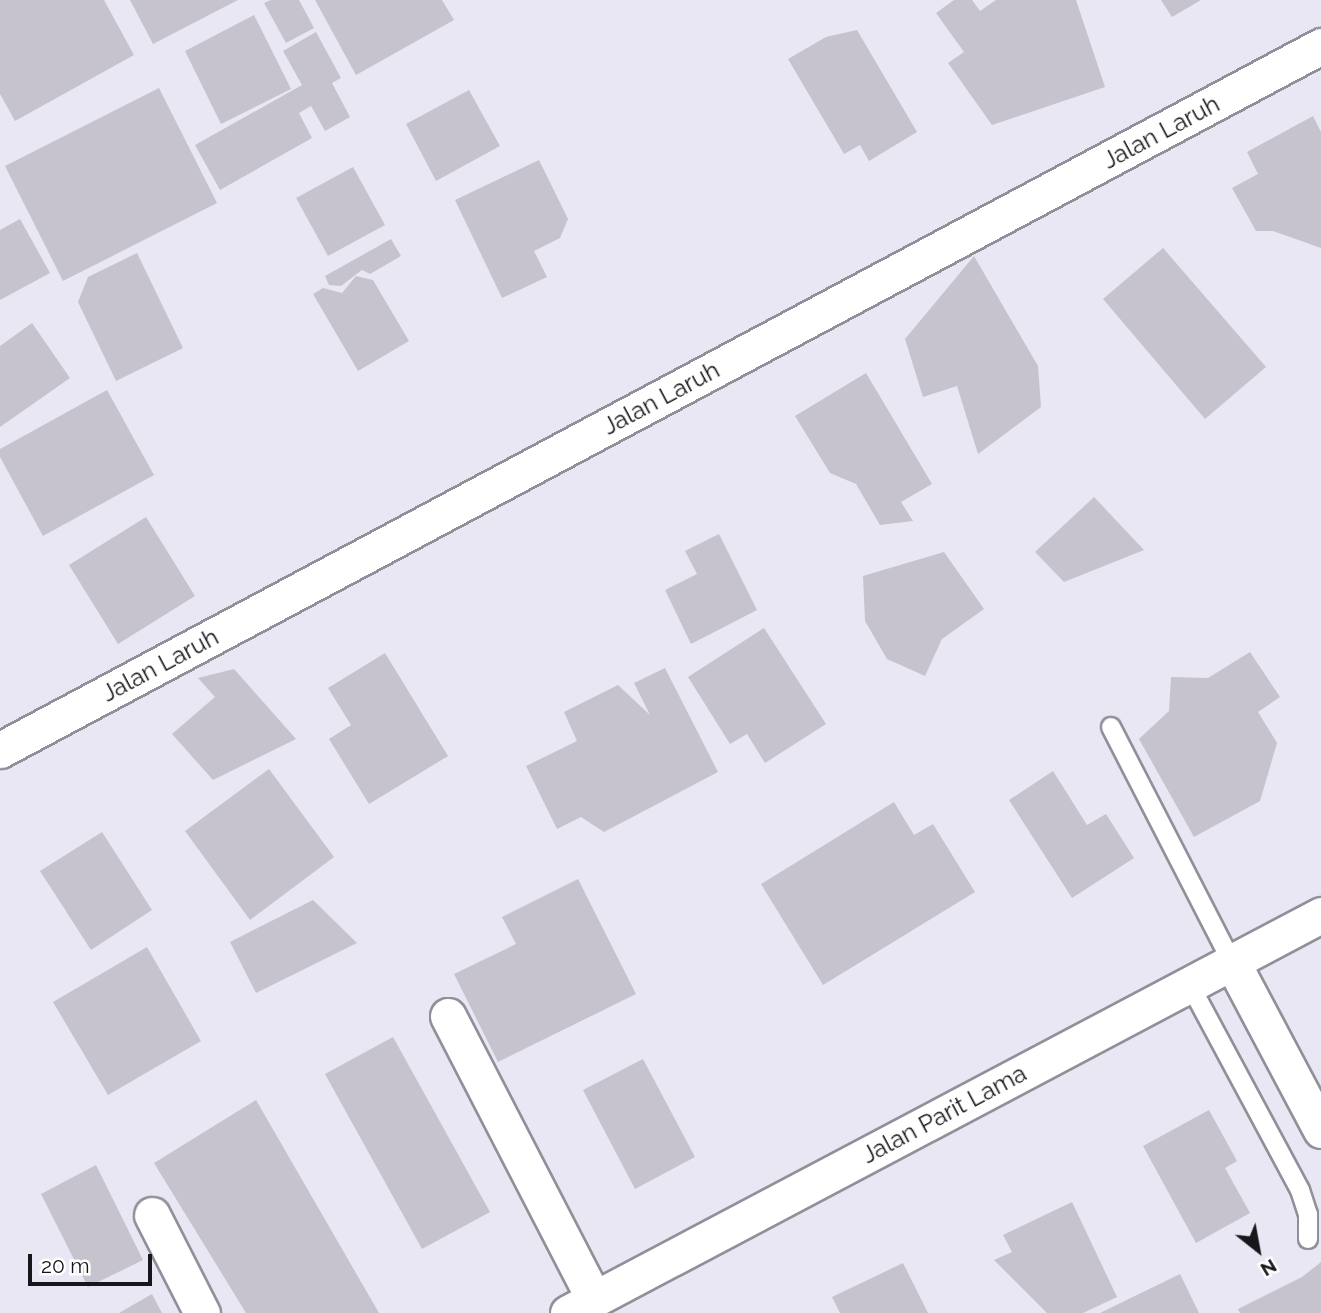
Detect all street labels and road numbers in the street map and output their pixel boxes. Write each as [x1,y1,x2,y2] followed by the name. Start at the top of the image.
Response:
[1098,89,1224,175] street label: Jalan Laruh
[598,355,724,441] street label: Jalan Laruh
[97,622,223,708] street label: Jalan Laruh
[857,1059,1031,1169] street label: Jalan Parit Lama

